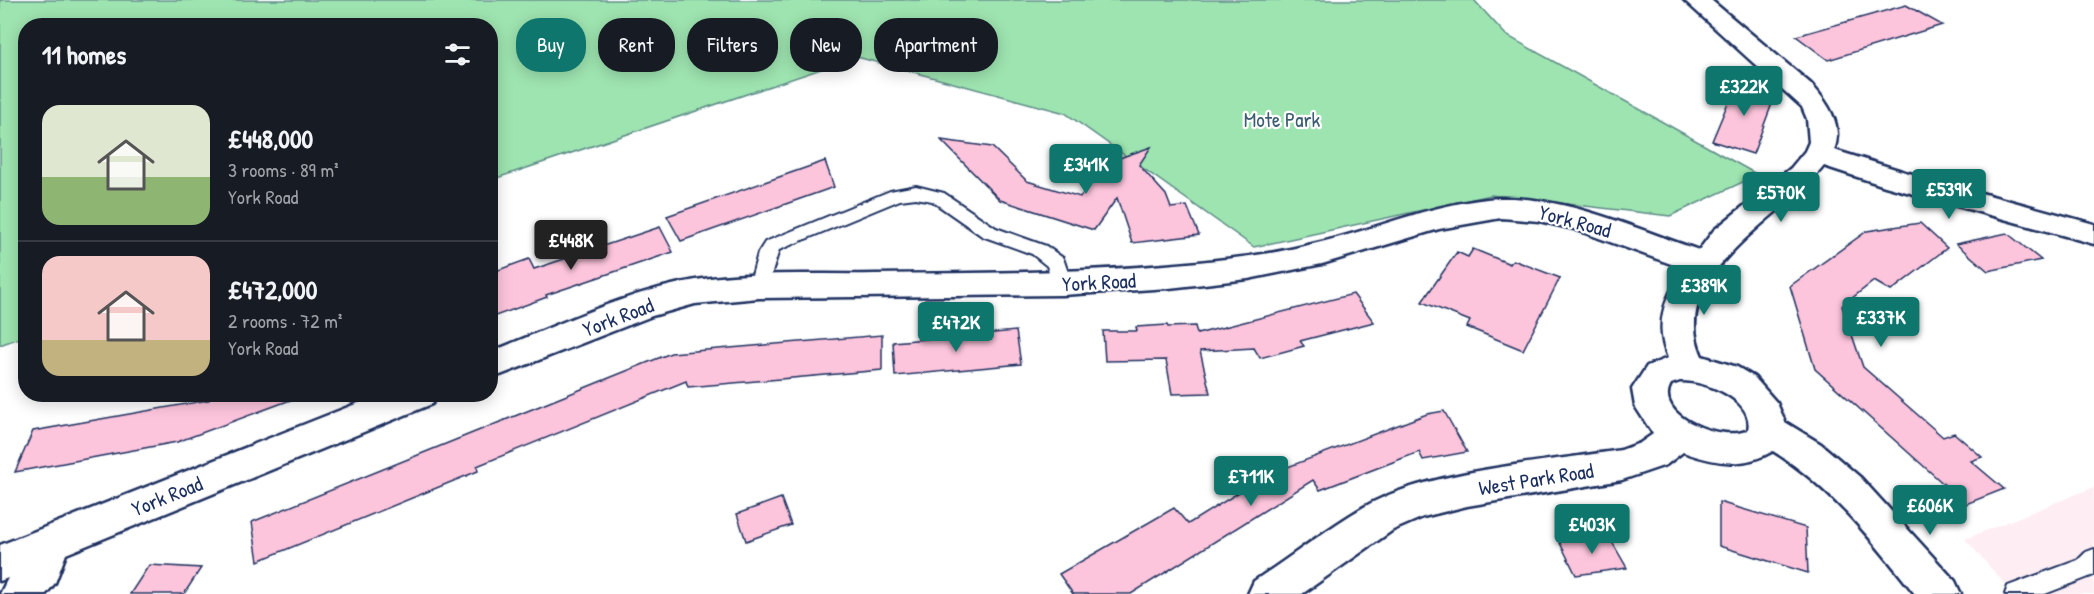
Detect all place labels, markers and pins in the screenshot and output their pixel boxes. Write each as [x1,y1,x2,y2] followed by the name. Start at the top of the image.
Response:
[1702,66,1786,117] pin: £322K
[1044,144,1128,195] pin: £341K
[1907,169,1991,220] pin: £539K
[1739,172,1823,223] pin: £570K
[529,220,613,271] pin: £448K
[1662,265,1746,316] pin: £389K
[1839,297,1923,348] pin: £337K
[914,302,998,353] pin: £472K
[1209,456,1293,507] pin: £711K
[1888,485,1972,536] pin: £606K
[1550,504,1634,555] pin: £403K

